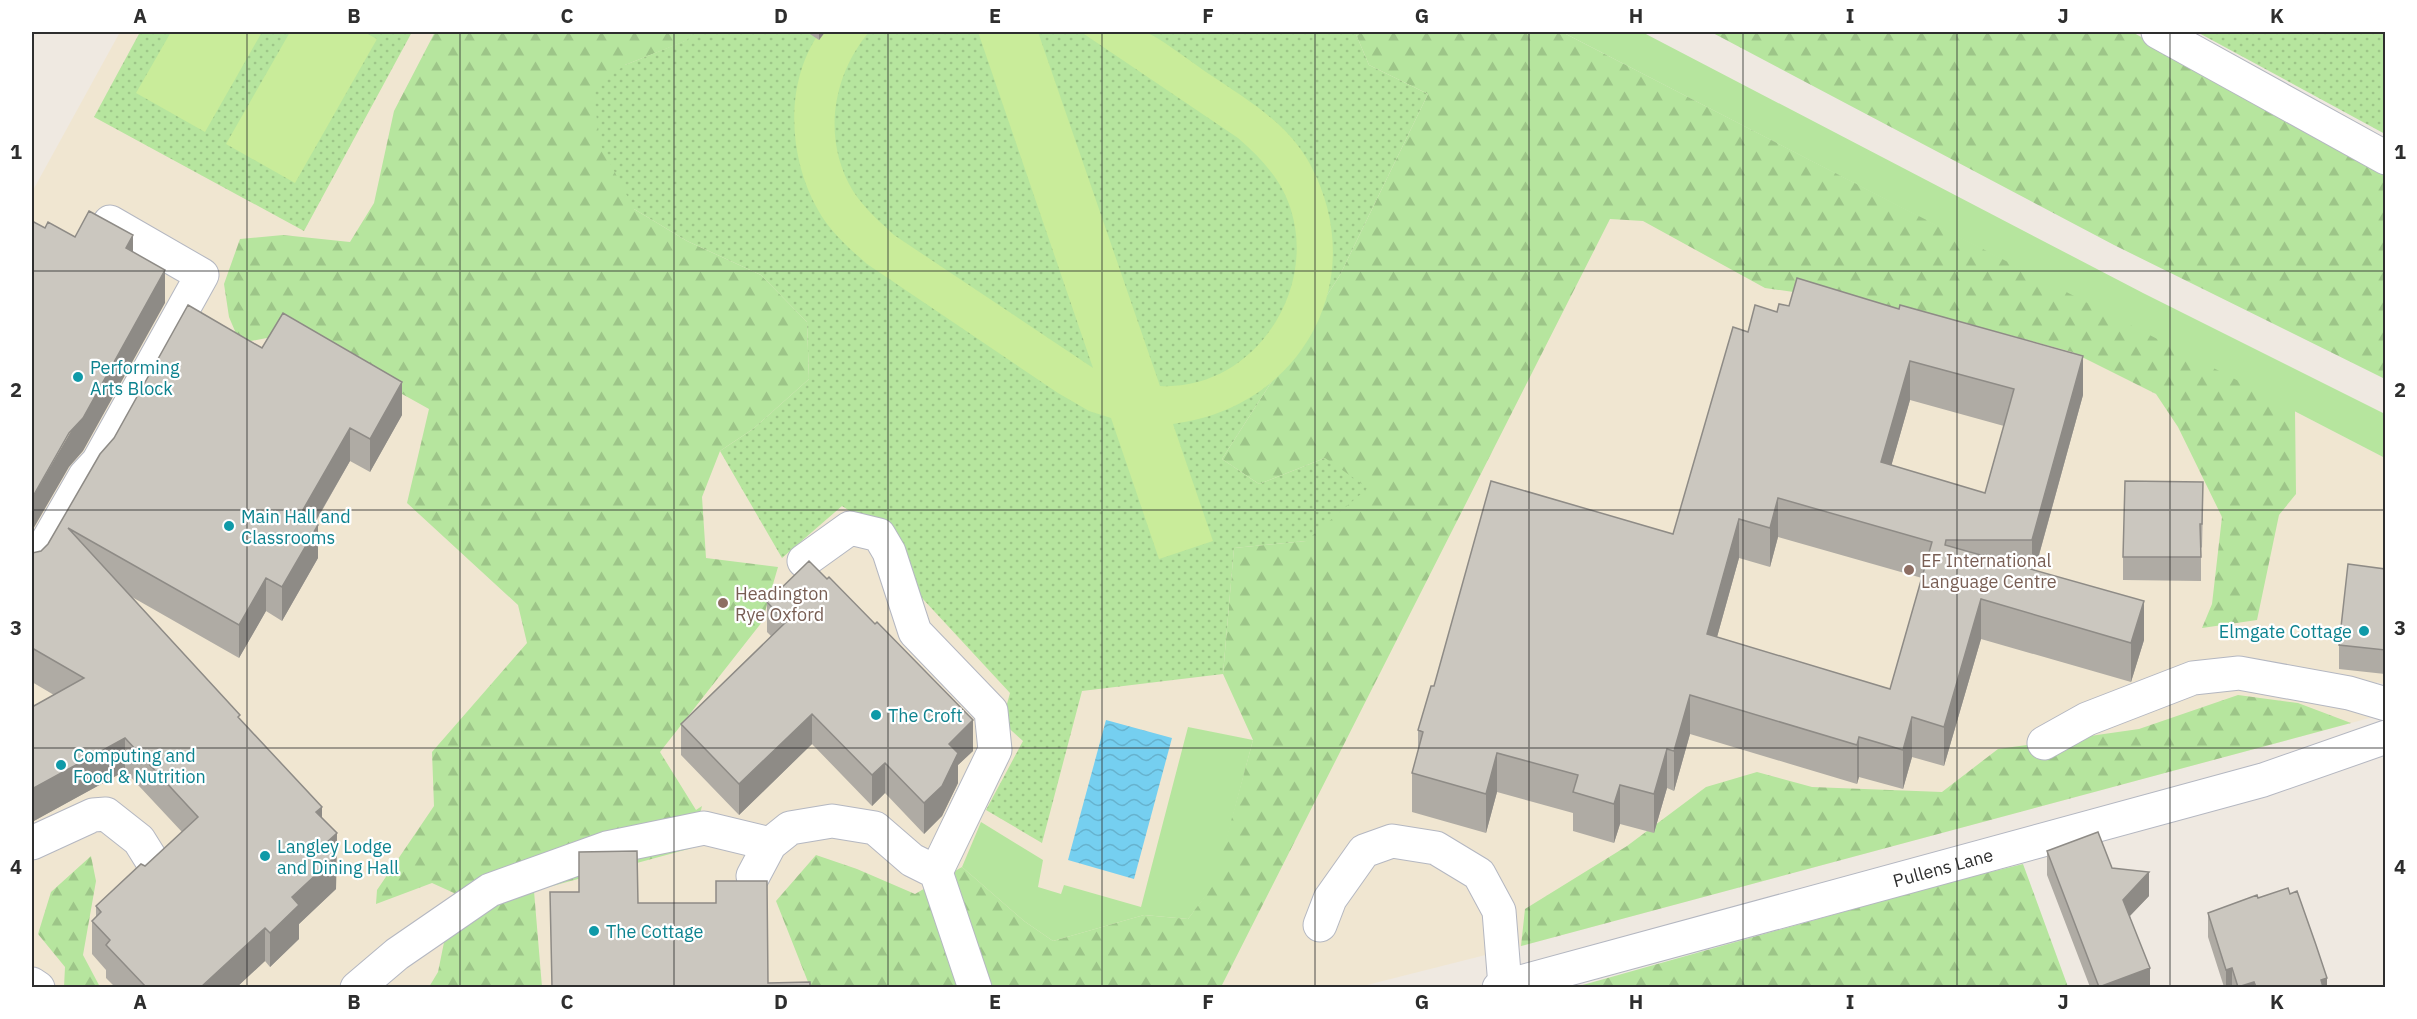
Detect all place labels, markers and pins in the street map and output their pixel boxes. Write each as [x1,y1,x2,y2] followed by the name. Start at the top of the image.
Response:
[90,356,180,400] place label: Performing Arts Block
[71,370,85,384] marker: Performing Arts Block
[241,505,351,549] place label: Main Hall and Classrooms
[222,519,236,533] marker: Main Hall and Classrooms
[1921,549,2057,593] place label: EF International Language Centre
[1902,563,1916,577] marker: EF International Language Centre
[735,582,828,626] place label: Headington Rye Oxford
[716,596,730,610] marker: Headington Rye Oxford
[2219,620,2352,643] place label: Elmgate Cottage
[2357,624,2371,638] marker: Elmgate Cottage
[888,704,962,727] place label: The Croft
[869,708,883,722] marker: The Croft
[73,744,206,788] place label: Computing and Food & Nutrition
[54,758,68,772] marker: Computing and Food & Nutrition
[277,835,399,879] place label: Langley Lodge and Dining Hall
[258,849,272,863] marker: Langley Lodge and Dining Hall
[606,920,703,943] place label: The Cottage
[587,924,601,938] marker: The Cottage

